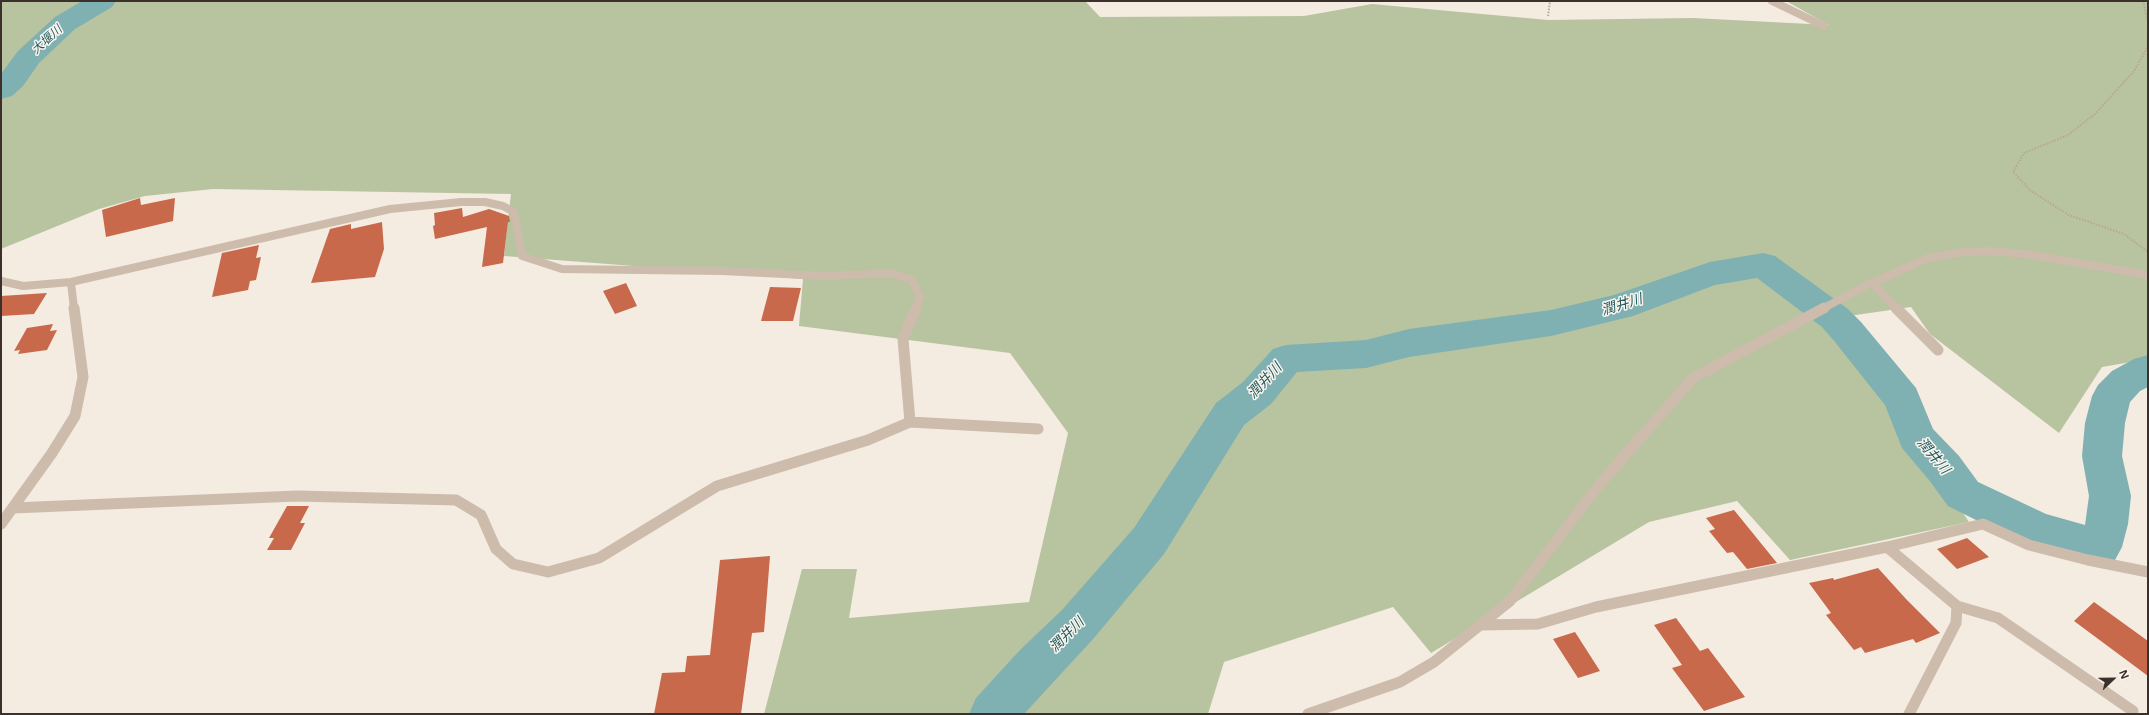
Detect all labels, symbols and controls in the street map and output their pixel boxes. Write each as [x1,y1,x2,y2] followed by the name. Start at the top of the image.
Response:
[29,23,65,57] water label: 大堰川
[1599,291,1645,319] water label: 潤井川
[1245,360,1285,402] water label: 潤井川
[1913,435,1953,477] water label: 潤井川
[1046,614,1088,656] water label: 潤井川
[2093,659,2133,699] north arrow
[2116,667,2133,681] text: N

